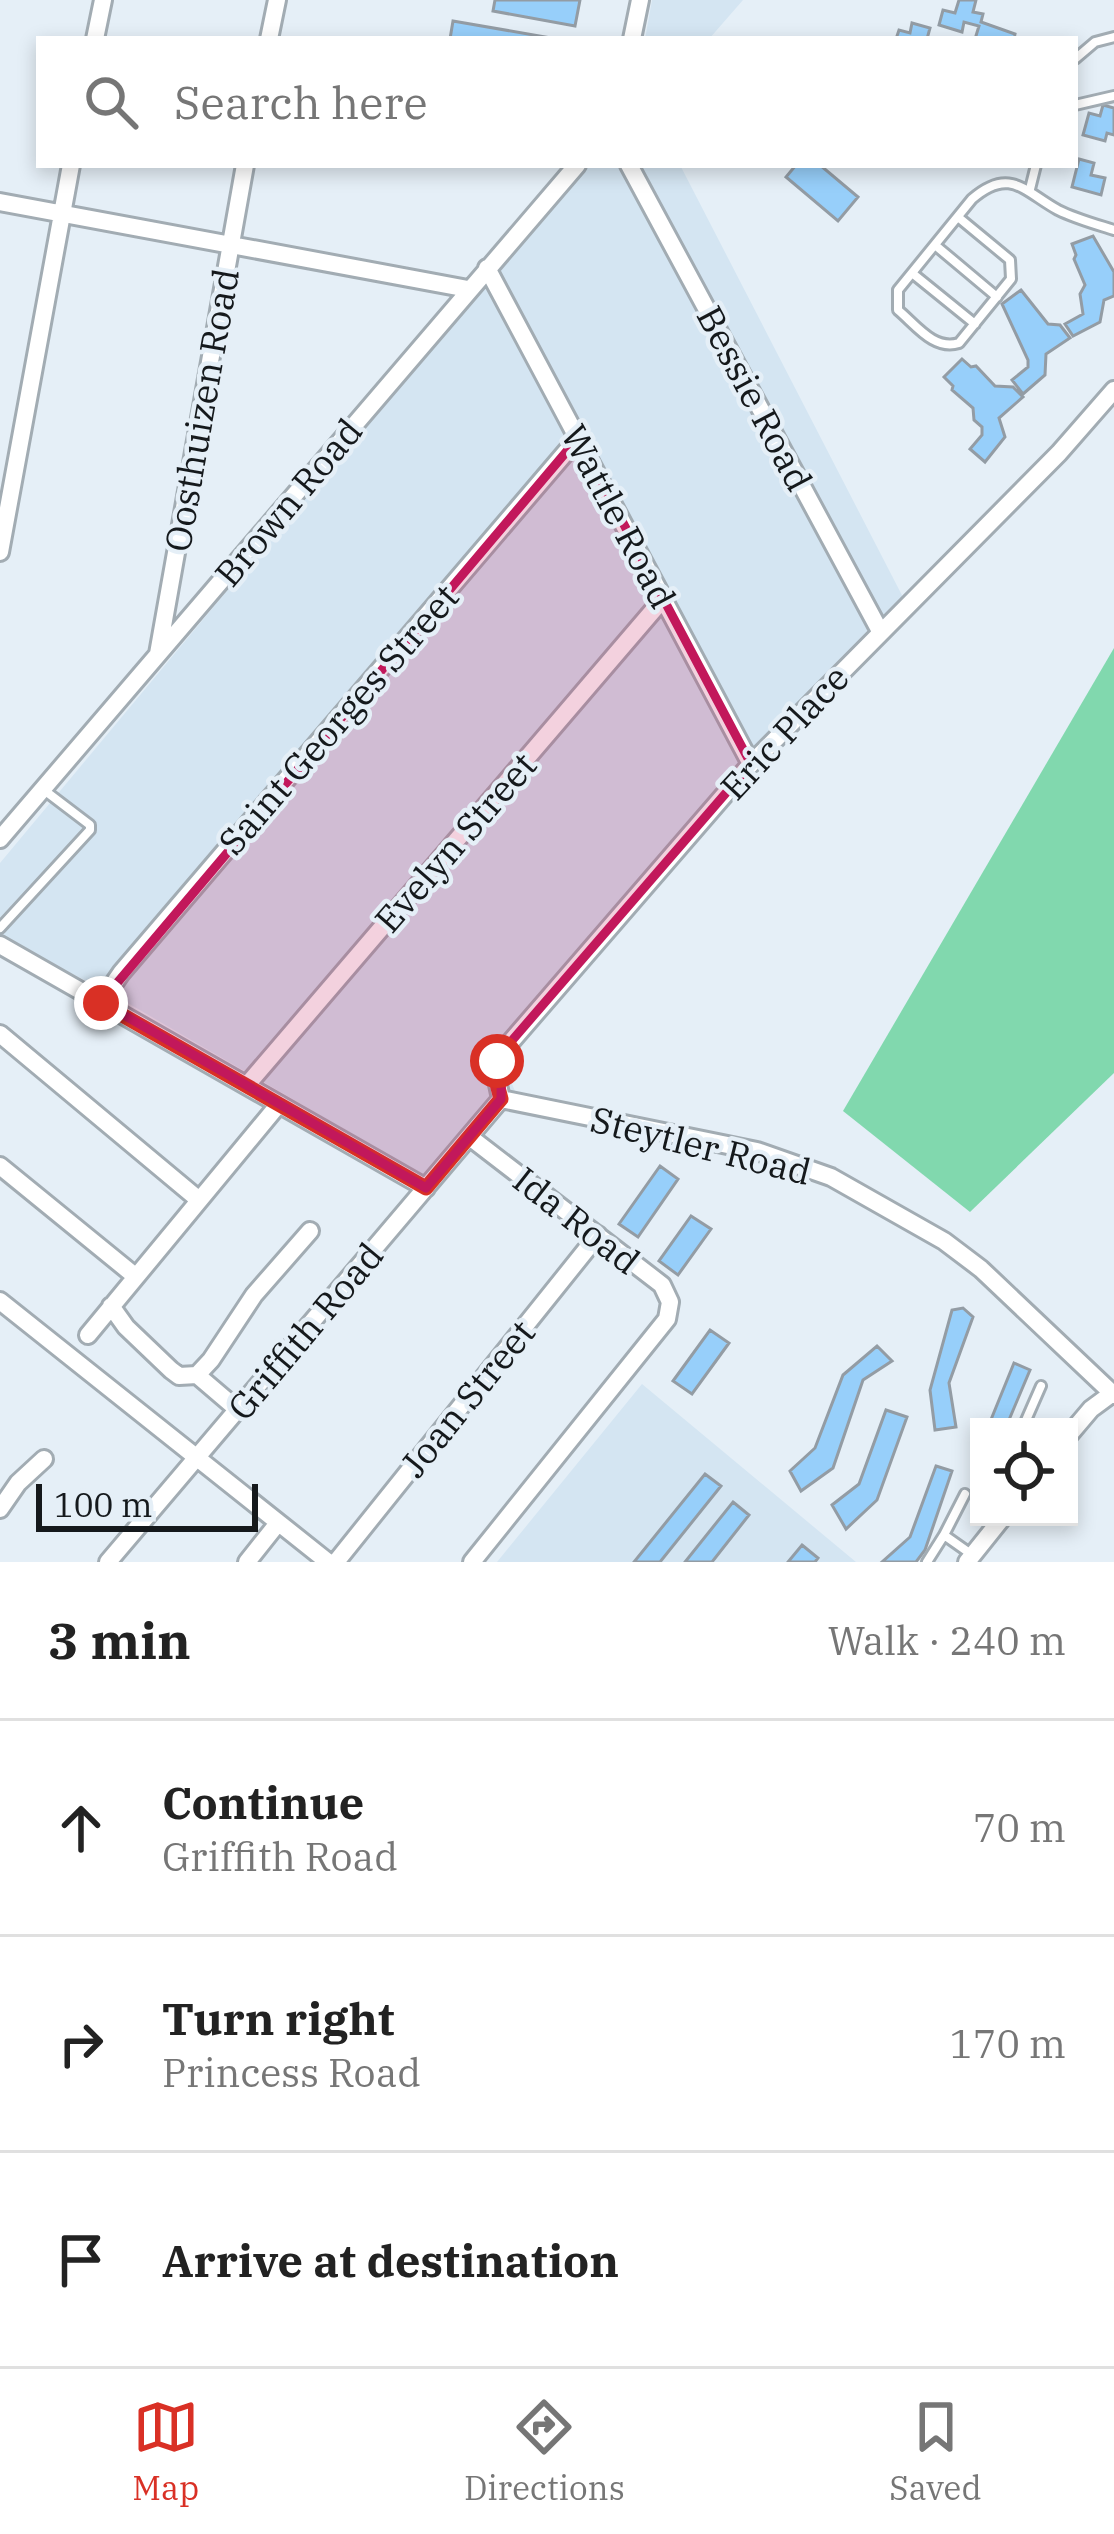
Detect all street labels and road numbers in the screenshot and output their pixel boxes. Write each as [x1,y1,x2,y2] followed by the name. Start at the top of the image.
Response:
[153,265,249,555] street label: Oosthuizen Road
[687,297,823,499] street label: Bessie Road
[204,408,372,596] street label: Brown Road
[551,416,687,616] street label: Wattle Road
[208,574,468,864] street label: Saint Georges Street
[710,655,858,809] street label: Eric Place
[364,742,546,942] street label: Evelyn Street
[586,1095,816,1195] street label: Steytler Road
[504,1156,650,1284] street label: Ida Road
[217,1232,393,1430] street label: Griffith Road
[389,1310,545,1486] street label: Joan Street

